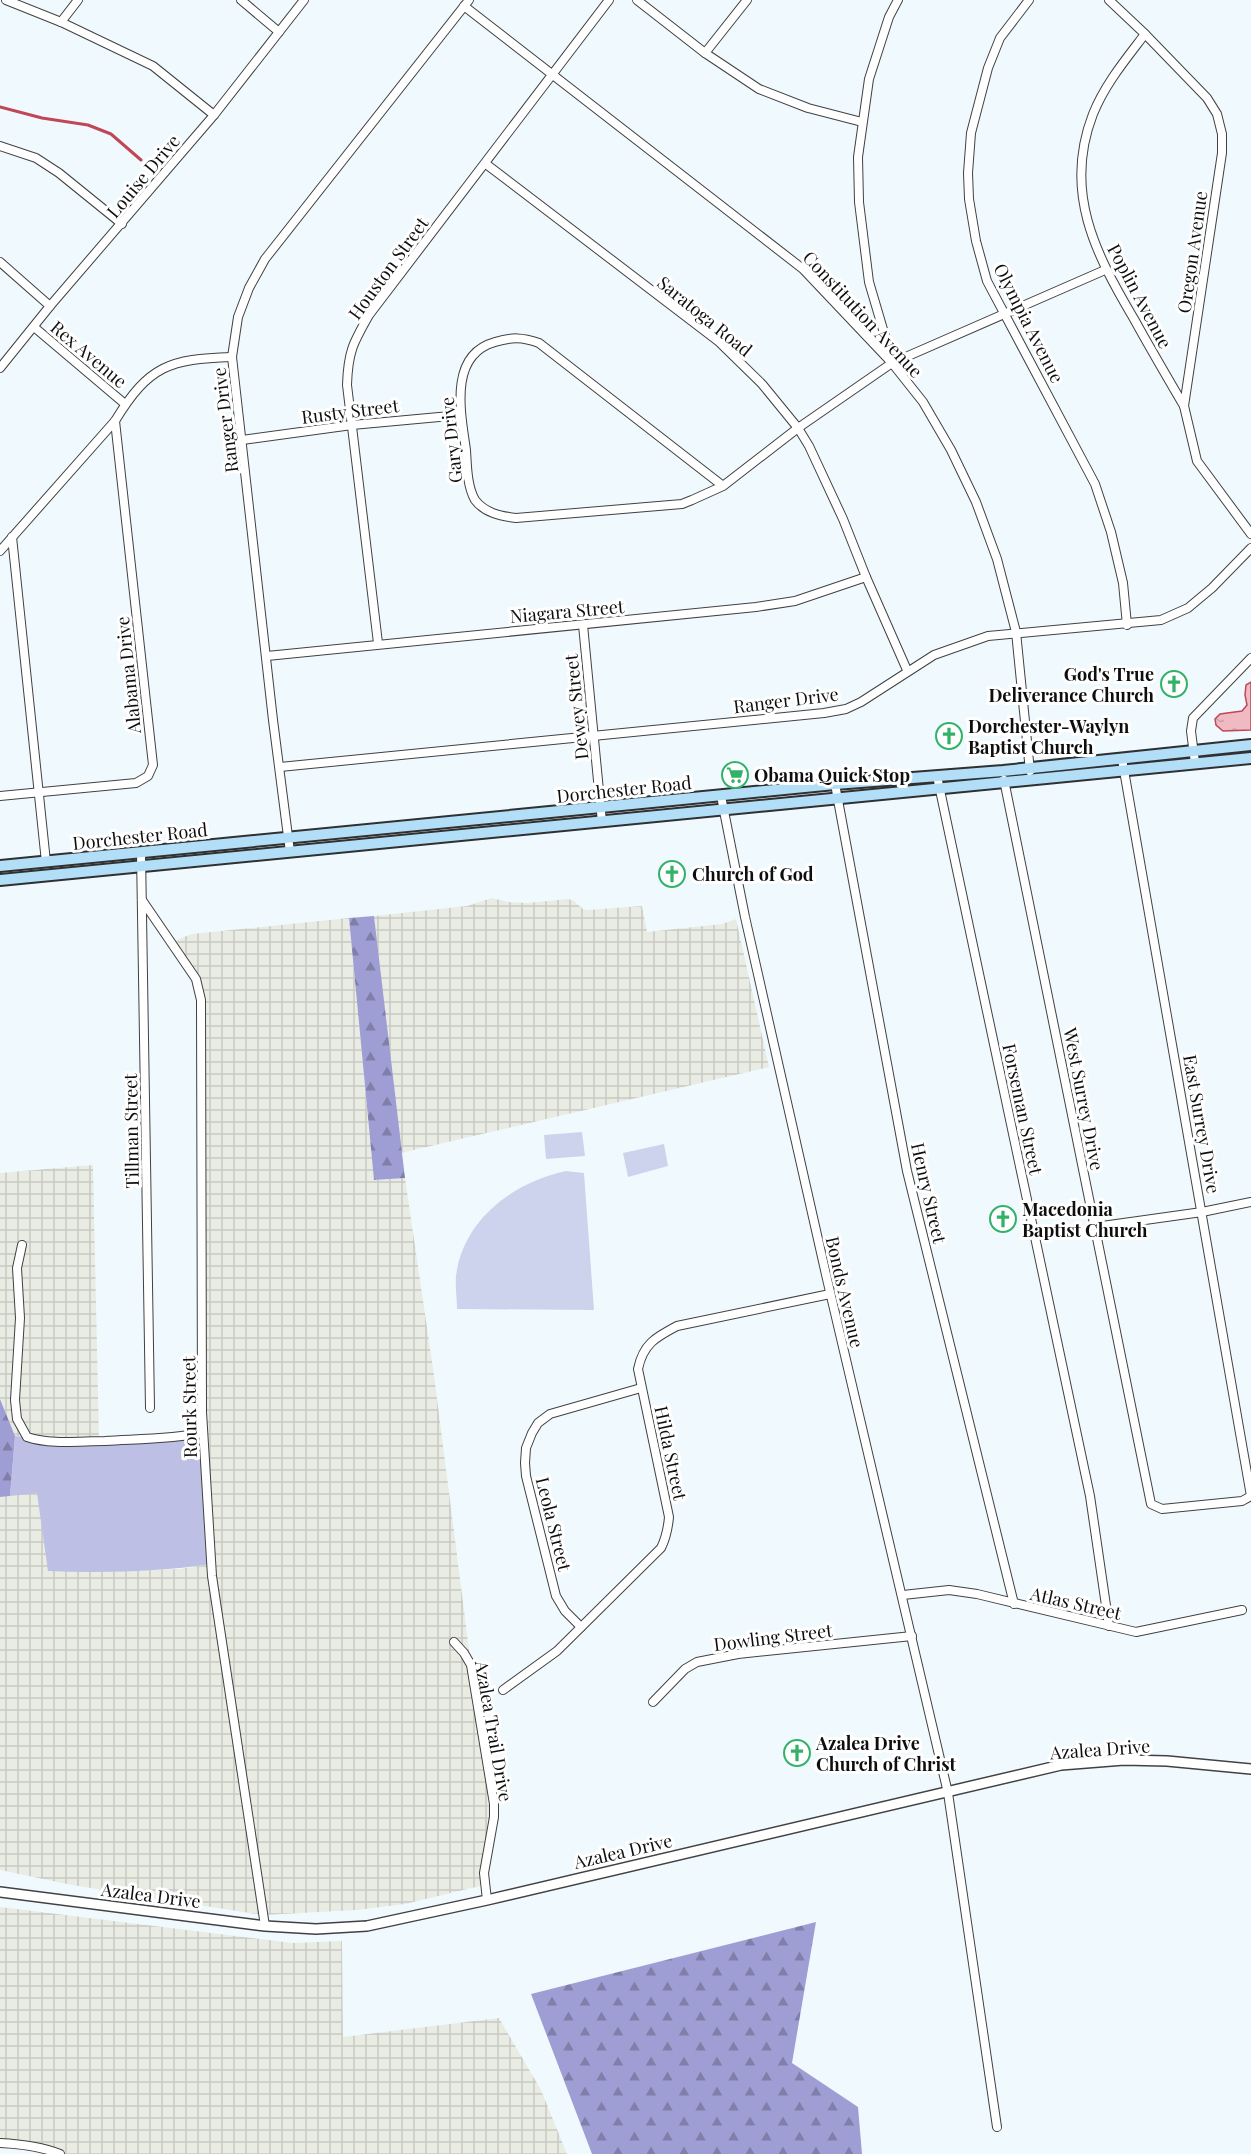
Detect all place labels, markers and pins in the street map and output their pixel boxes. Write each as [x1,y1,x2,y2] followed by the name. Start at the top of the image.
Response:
[988,662,1154,707] place label: God's True Deliverance Church
[1159,669,1189,699] church icon: God's True Deliverance Church
[968,714,1129,759] place label: Dorchester-Waylyn Baptist Church
[934,721,964,751] church icon: Dorchester-Waylyn Baptist Church
[720,760,750,790] supermarket icon: Obama Quick Stop
[754,763,910,787] place label: Obama Quick Stop
[657,859,687,889] church icon: Church of God
[692,862,814,886] place label: Church of God
[1022,1197,1148,1242] place label: Macedonia Baptist Church
[988,1204,1018,1234] church icon: Macedonia Baptist Church
[815,1731,956,1776] place label: Azalea Drive Church of Christ
[782,1738,812,1768] church icon: Azalea Drive Church of Christ

